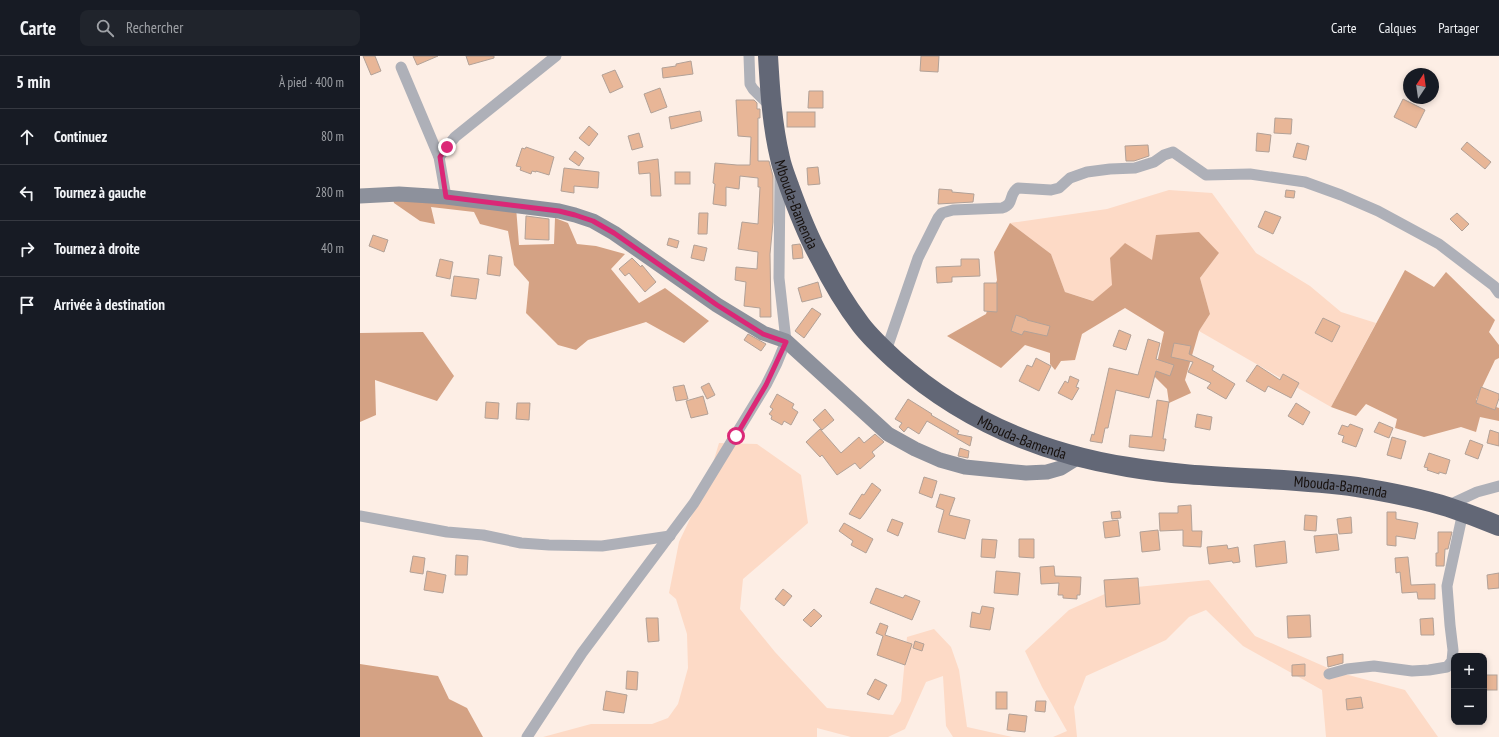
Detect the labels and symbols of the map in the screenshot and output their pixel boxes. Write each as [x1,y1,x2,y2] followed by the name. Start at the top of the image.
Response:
[1403,68,1439,104] north arrow
[438,138,456,156] route end
[771,158,823,252] street label: Mbouda-Bamenda
[975,410,1069,463] street label: Mbouda-Bamenda
[727,427,745,445] route start
[1293,471,1389,502] street label: Mbouda-Bamenda

